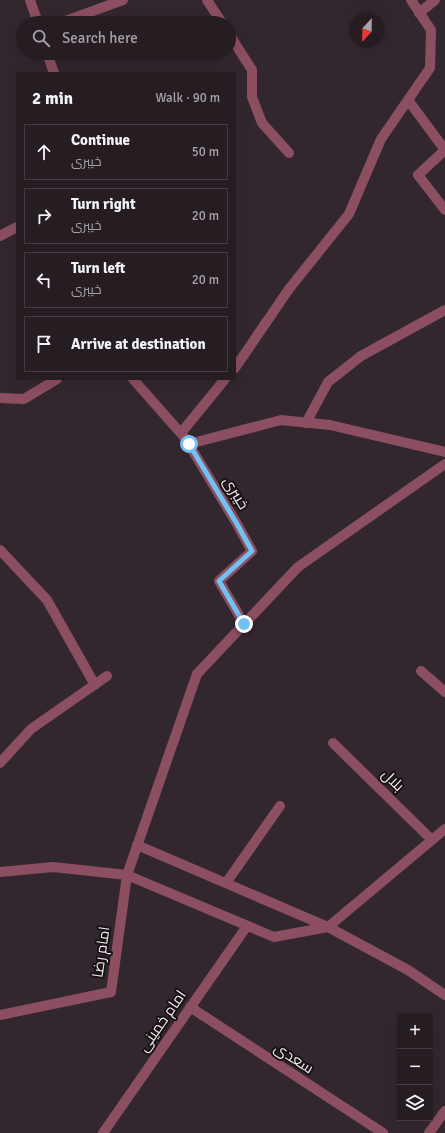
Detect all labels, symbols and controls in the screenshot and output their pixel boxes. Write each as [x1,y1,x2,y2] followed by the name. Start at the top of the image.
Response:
[349,12,385,48] north arrow
[16,16,236,60] search box
[30,27,52,49] icon: search
[62,29,138,47] text: Search here
[32,88,73,109] text: 2 min
[156,90,220,106] text: Walk · 90 m
[71,131,130,149] text: Continue
[33,141,55,163] icon: ahead
[192,144,219,160] text: 50 m
[71,154,101,170] text: خیبری
[71,195,136,213] text: Turn right
[33,205,55,227] icon: right
[192,208,219,224] text: 20 m
[71,218,101,234] text: خیبری
[71,259,125,277] text: Turn left
[33,269,55,291] icon: left
[192,272,219,288] text: 20 m
[71,282,101,298] text: خیبری
[33,333,55,355] icon: arrive
[71,335,206,353] text: Arrive at destination
[180,435,198,453] route start
[218,473,253,513] street label: خیبری
[235,615,253,633] route end
[378,765,408,795] street label: بلال
[89,925,114,979] street label: امام رضا
[134,987,191,1056] street label: امام خمینی
[397,1013,433,1121] map controls
[397,1013,433,1049] button: +
[270,1039,317,1078] street label: سعدی
[397,1049,433,1085] button: −
[397,1085,433,1121] button: layers

